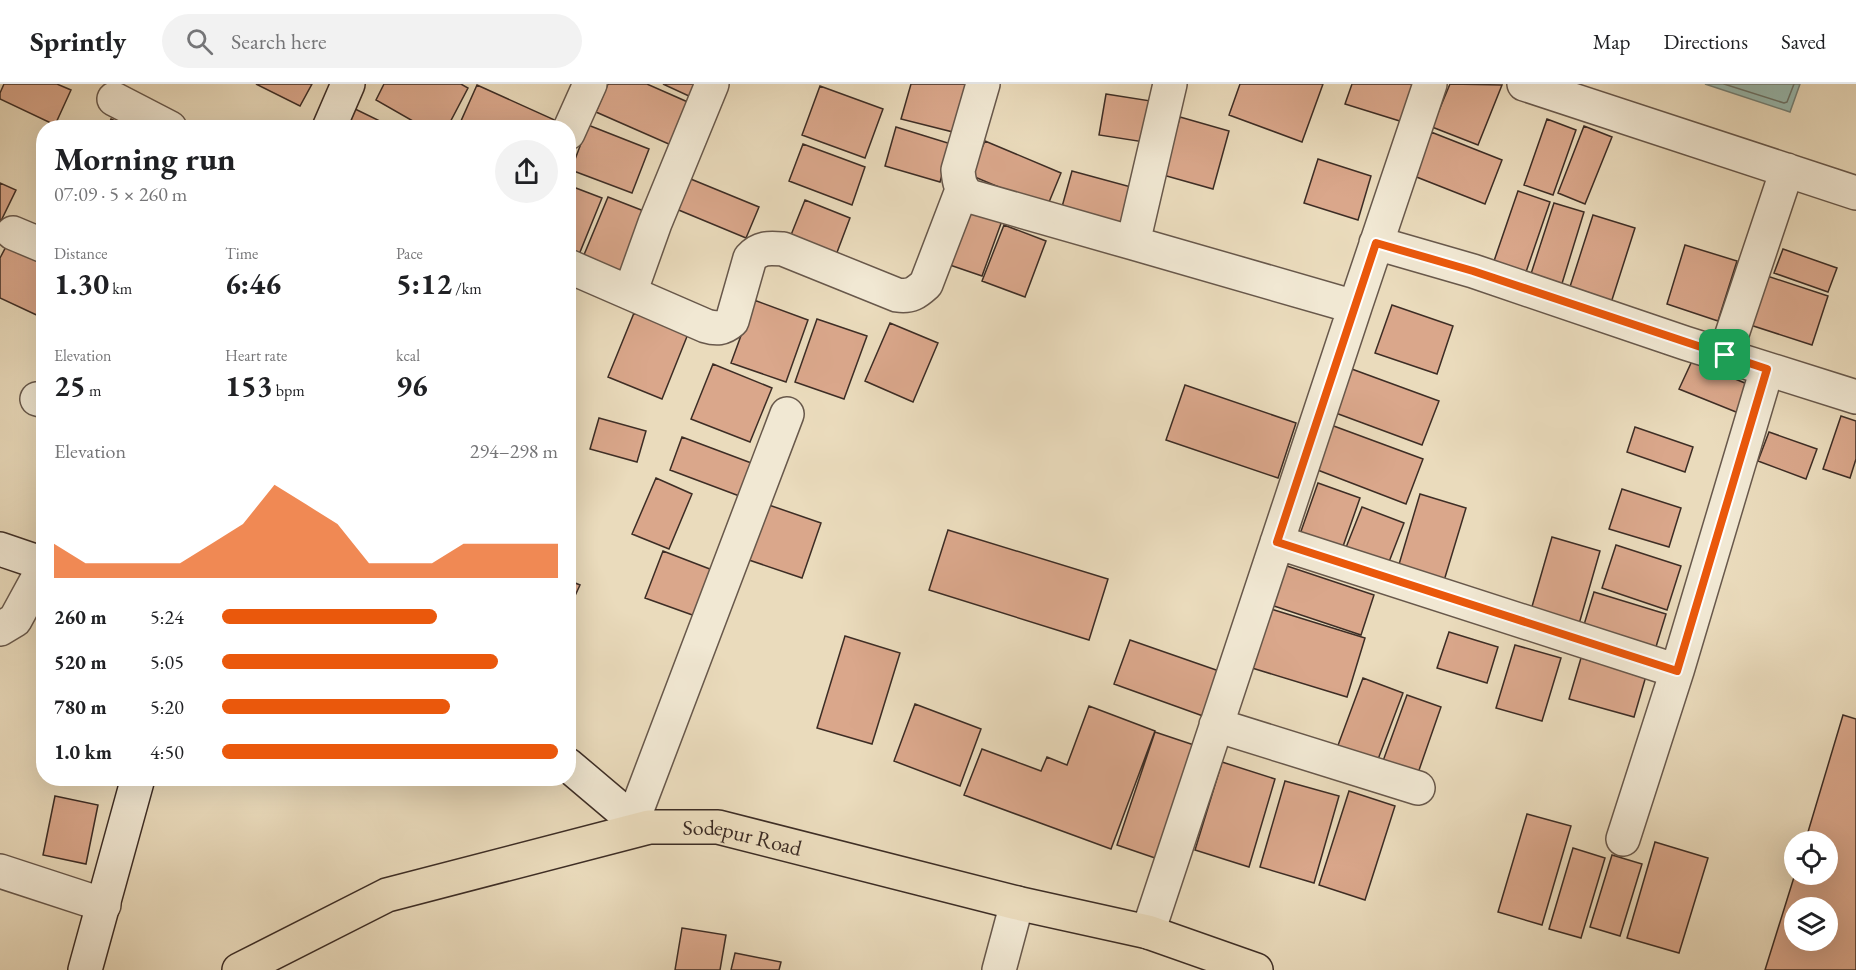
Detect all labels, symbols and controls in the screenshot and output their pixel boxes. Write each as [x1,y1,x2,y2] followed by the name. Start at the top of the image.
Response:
[162,14,582,68] search box
[30,23,126,59] text: Sprintly
[183,25,216,58] icon: search
[231,27,327,56] text: Search here
[1593,28,1630,55] text: Map
[1663,28,1748,55] text: Directions
[1781,28,1826,55] text: Saved
[54,137,236,180] text: Morning run
[495,140,558,203] button: share
[54,181,187,207] text: 07:09 · 5 × 260 m
[54,243,107,264] text: Distance
[225,243,258,264] text: Time
[396,243,423,264] text: Pace
[54,264,109,303] text: 1.30
[225,264,281,303] text: 6:46
[396,264,452,303] text: 5:12
[109,278,132,299] text: km
[452,278,482,299] text: /km
[1699,329,1750,380] pin
[1708,338,1741,371] icon: arrive
[54,345,112,366] text: Elevation
[225,345,287,366] text: Heart rate
[396,345,420,366] text: kcal
[54,366,86,405] text: 25
[225,366,273,405] text: 153
[396,366,428,405] text: 96
[86,380,101,401] text: m
[273,380,305,401] text: bpm
[54,438,126,464] text: Elevation
[470,438,558,464] text: 294–298 m
[54,604,107,630] text: 260 m
[150,604,184,630] text: 5:24
[54,649,107,675] text: 520 m
[150,649,184,675] text: 5:05
[54,694,107,720] text: 780 m
[150,694,184,720] text: 5:20
[54,739,112,765] text: 1.0 km
[150,739,184,765] text: 4:50
[683,812,806,863] street label: Sodepur Road
[1784,831,1838,951] map controls
[1784,831,1838,885] button: locate
[1784,897,1838,951] button: layers

